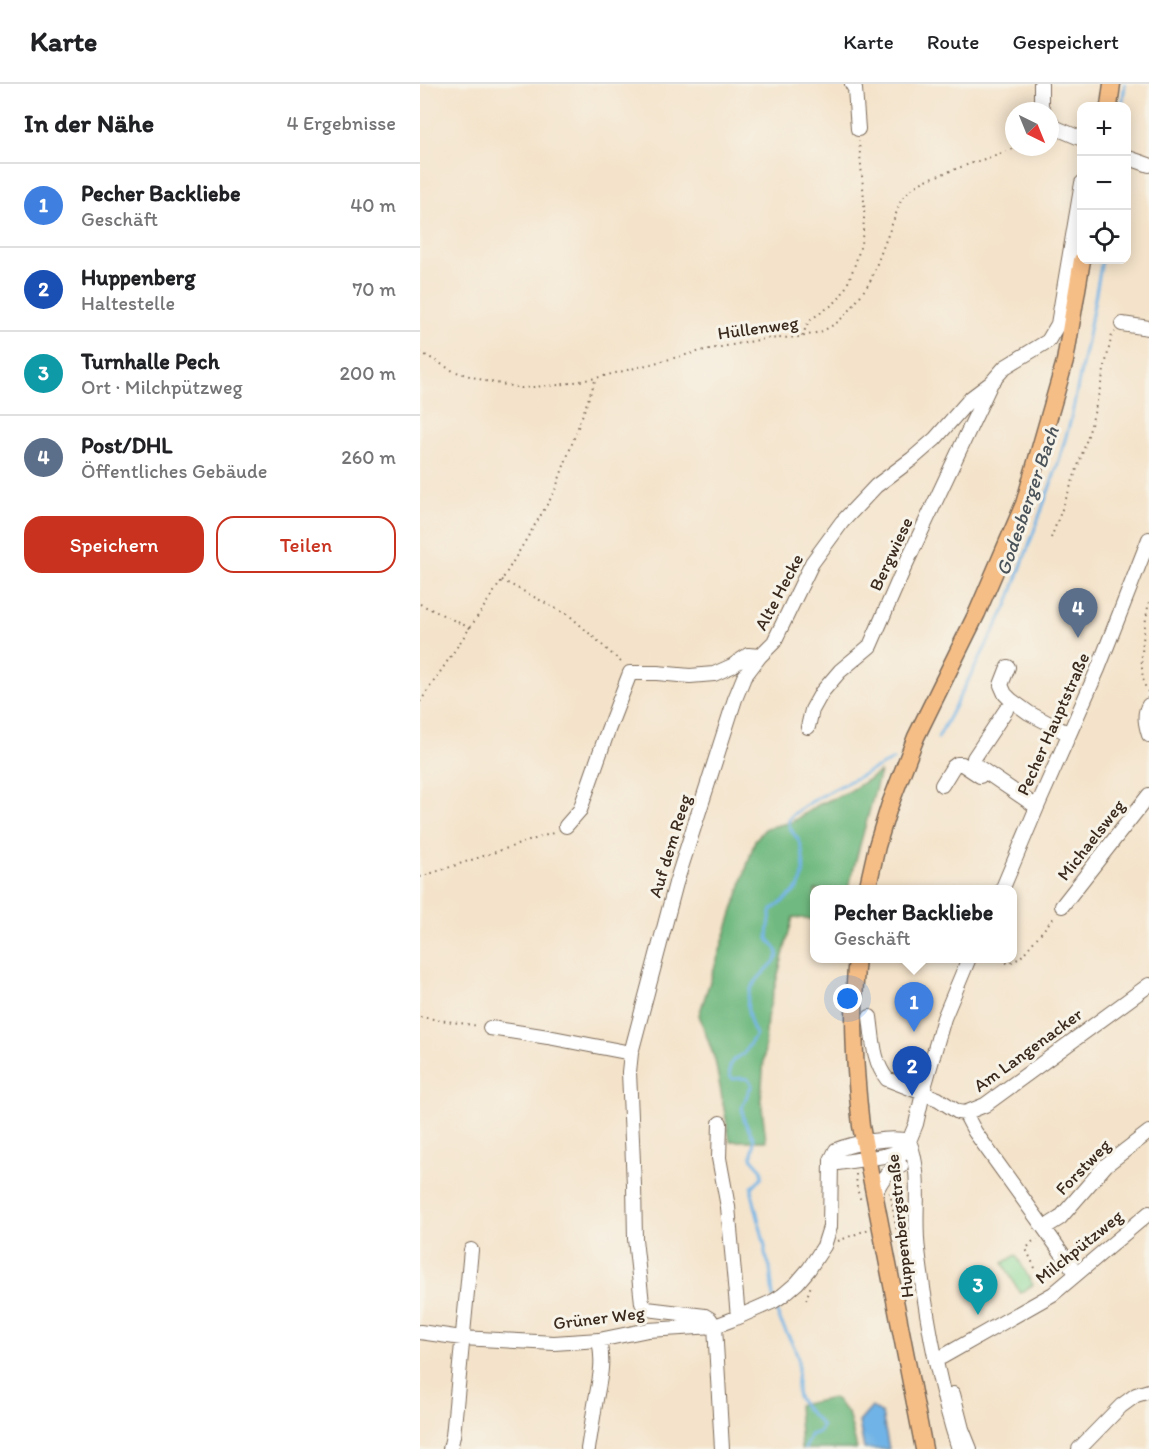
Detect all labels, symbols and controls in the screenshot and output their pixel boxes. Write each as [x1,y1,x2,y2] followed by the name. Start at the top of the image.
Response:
[30,24,97,58] text: Karte
[843,29,894,54] text: Karte
[927,29,980,54] text: Route
[1013,29,1119,54] text: Gespeichert
[1005,102,1059,156] north arrow
[1077,102,1131,264] map controls
[1077,102,1131,156] button: +
[24,107,154,139] text: In der Nähe
[286,111,396,135] text: 4 Ergebnisse
[1077,156,1131,210] button: −
[81,180,241,207] text: Pecher Backliebe
[39,193,48,217] text: 1
[350,193,396,217] text: 40 m
[81,207,158,231] text: Geschäft
[1077,210,1131,264] button: locate
[81,264,195,291] text: Huppenberg
[38,277,49,301] text: 2
[352,277,396,301] text: 70 m
[81,291,175,315] text: Haltestelle
[716,311,801,345] street label: Hüllenweg
[81,348,219,375] text: Turnhalle Pech
[38,361,49,385] text: 3
[340,361,396,385] text: 200 m
[81,375,243,399] text: Ort · Milchpützweg
[990,423,1064,579] water label: Godesberger Bach
[81,432,172,459] text: Post/DHL
[37,445,50,469] text: 4
[341,445,396,469] text: 260 m
[81,459,267,483] text: Öffentliches Gebäude
[864,514,918,594] street label: Bergwiese
[24,516,204,573] button: Speichern
[216,516,396,573] button: Teilen
[750,550,808,634] street label: Alte Hecke
[1058,588,1098,638] pin: 4
[1012,649,1094,799] street label: Pecher Hauptstraße
[644,791,696,900] street label: Auf dem Reeg
[1052,794,1130,885] street label: Michaelsweg
[810,885,1017,963] popup
[834,899,993,926] text: Pecher Backliebe
[834,926,911,950] text: Geschäft
[894,982,934,1032] pin: 1
[833,984,862,1013] your location
[969,1003,1087,1097] street label: Am Langenacker
[892,1046,932,1096] pin: 2
[1051,1134,1116,1200] street label: Forstweg
[882,1153,918,1299] street label: Huppenbergstraße
[1031,1205,1128,1289] street label: Milchpützweg
[958,1266,998,1315] pin: 3
[552,1301,647,1335] street label: Grüner Weg

